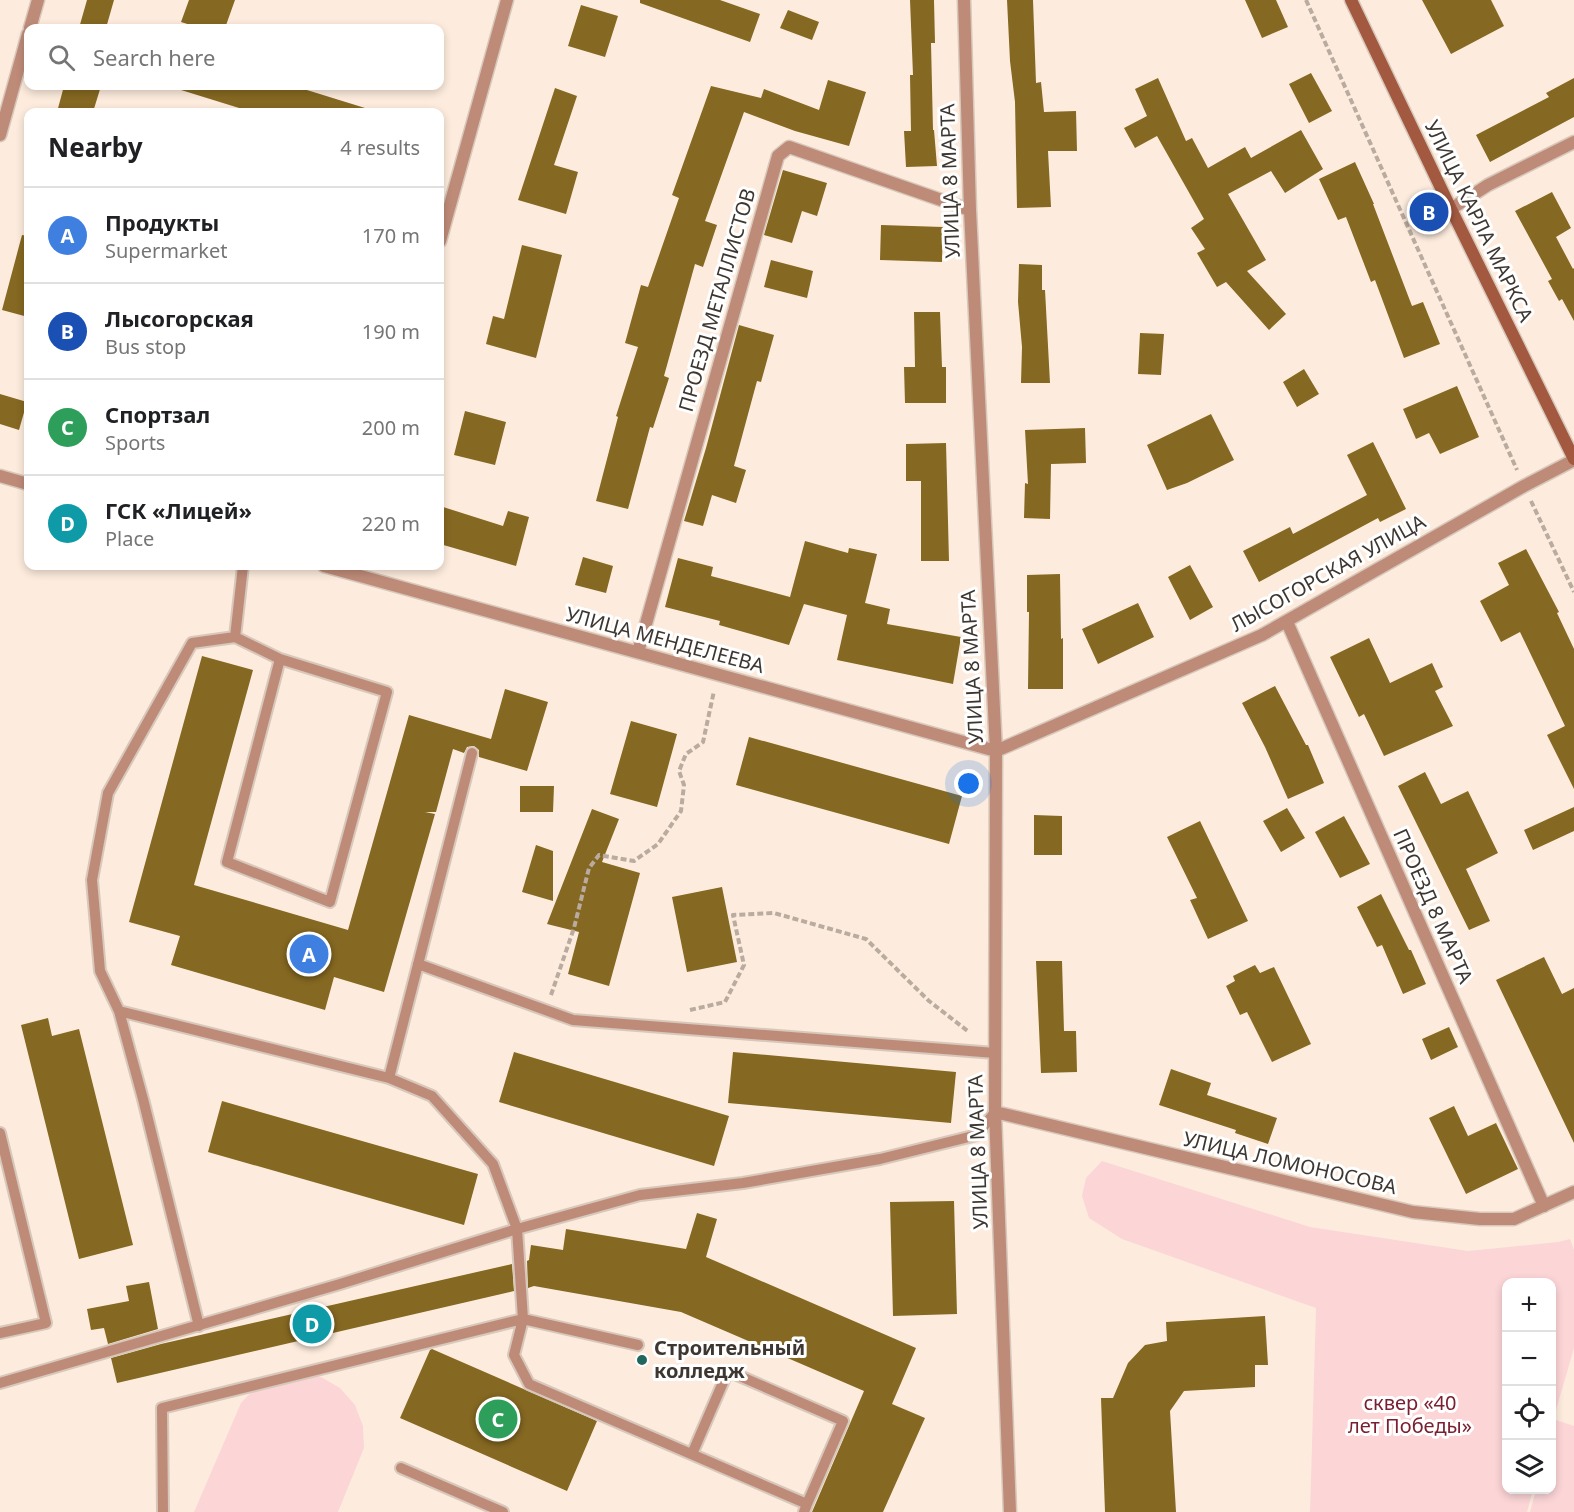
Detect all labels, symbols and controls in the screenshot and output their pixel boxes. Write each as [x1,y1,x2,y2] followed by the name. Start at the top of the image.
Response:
[24,24,444,90] search box
[45,41,78,74] icon: search
[93,42,215,72] text: Search here
[933,103,966,259] street label: УЛИЦА 8 МАРТА
[1419,115,1540,326] street label: УЛИЦА КАРЛА МАРКСА
[48,129,143,165] text: Nearby
[340,134,420,161] text: 4 results
[672,185,761,415] street label: ПРОЕЗД МЕТАЛЛИСТОВ
[1410,190,1448,234] pin: B
[105,207,219,237] text: Продукты
[61,222,74,249] text: A
[362,222,420,249] text: 170 m
[105,237,228,264] text: Supermarket
[105,303,254,333] text: Лысогорская
[61,318,74,345] text: B
[362,318,420,345] text: 190 m
[105,333,186,360] text: Bus stop
[105,399,210,429] text: Спортзал
[61,414,74,441] text: C
[362,414,420,441] text: 200 m
[105,429,165,456] text: Sports
[105,495,252,525] text: ГСК «Лицей»
[1226,508,1430,637] street label: ЛЫСОГОРСКАЯ УЛИЦА
[60,510,75,537] text: D
[362,510,420,537] text: 220 m
[105,525,154,552] text: Place
[954,589,989,745] street label: УЛИЦА 8 МАРТА
[563,600,767,679] street label: УЛИЦА МЕНДЕЛЕЕВА
[954,769,983,798] your location
[1387,824,1480,988] street label: ПРОЕЗД 8 МАРТА
[290,932,328,976] pin: A
[961,1074,994,1230] street label: УЛИЦА 8 МАРТА
[1181,1125,1400,1200] street label: УЛИЦА ЛОМОНОСОВА
[1502,1278,1556,1494] map controls
[1502,1278,1556,1332] button: +
[292,1302,332,1346] pin: D
[1502,1332,1556,1386] button: −
[654,1334,805,1384] place label: Строительный колледж
[635,1353,649,1367] marker: Строительный колледж
[1502,1386,1556,1440] button: locate
[1348,1389,1472,1439] park label: cквер «40 лет Победы»
[478,1396,518,1442] pin: C
[1502,1440,1556,1494] button: layers

